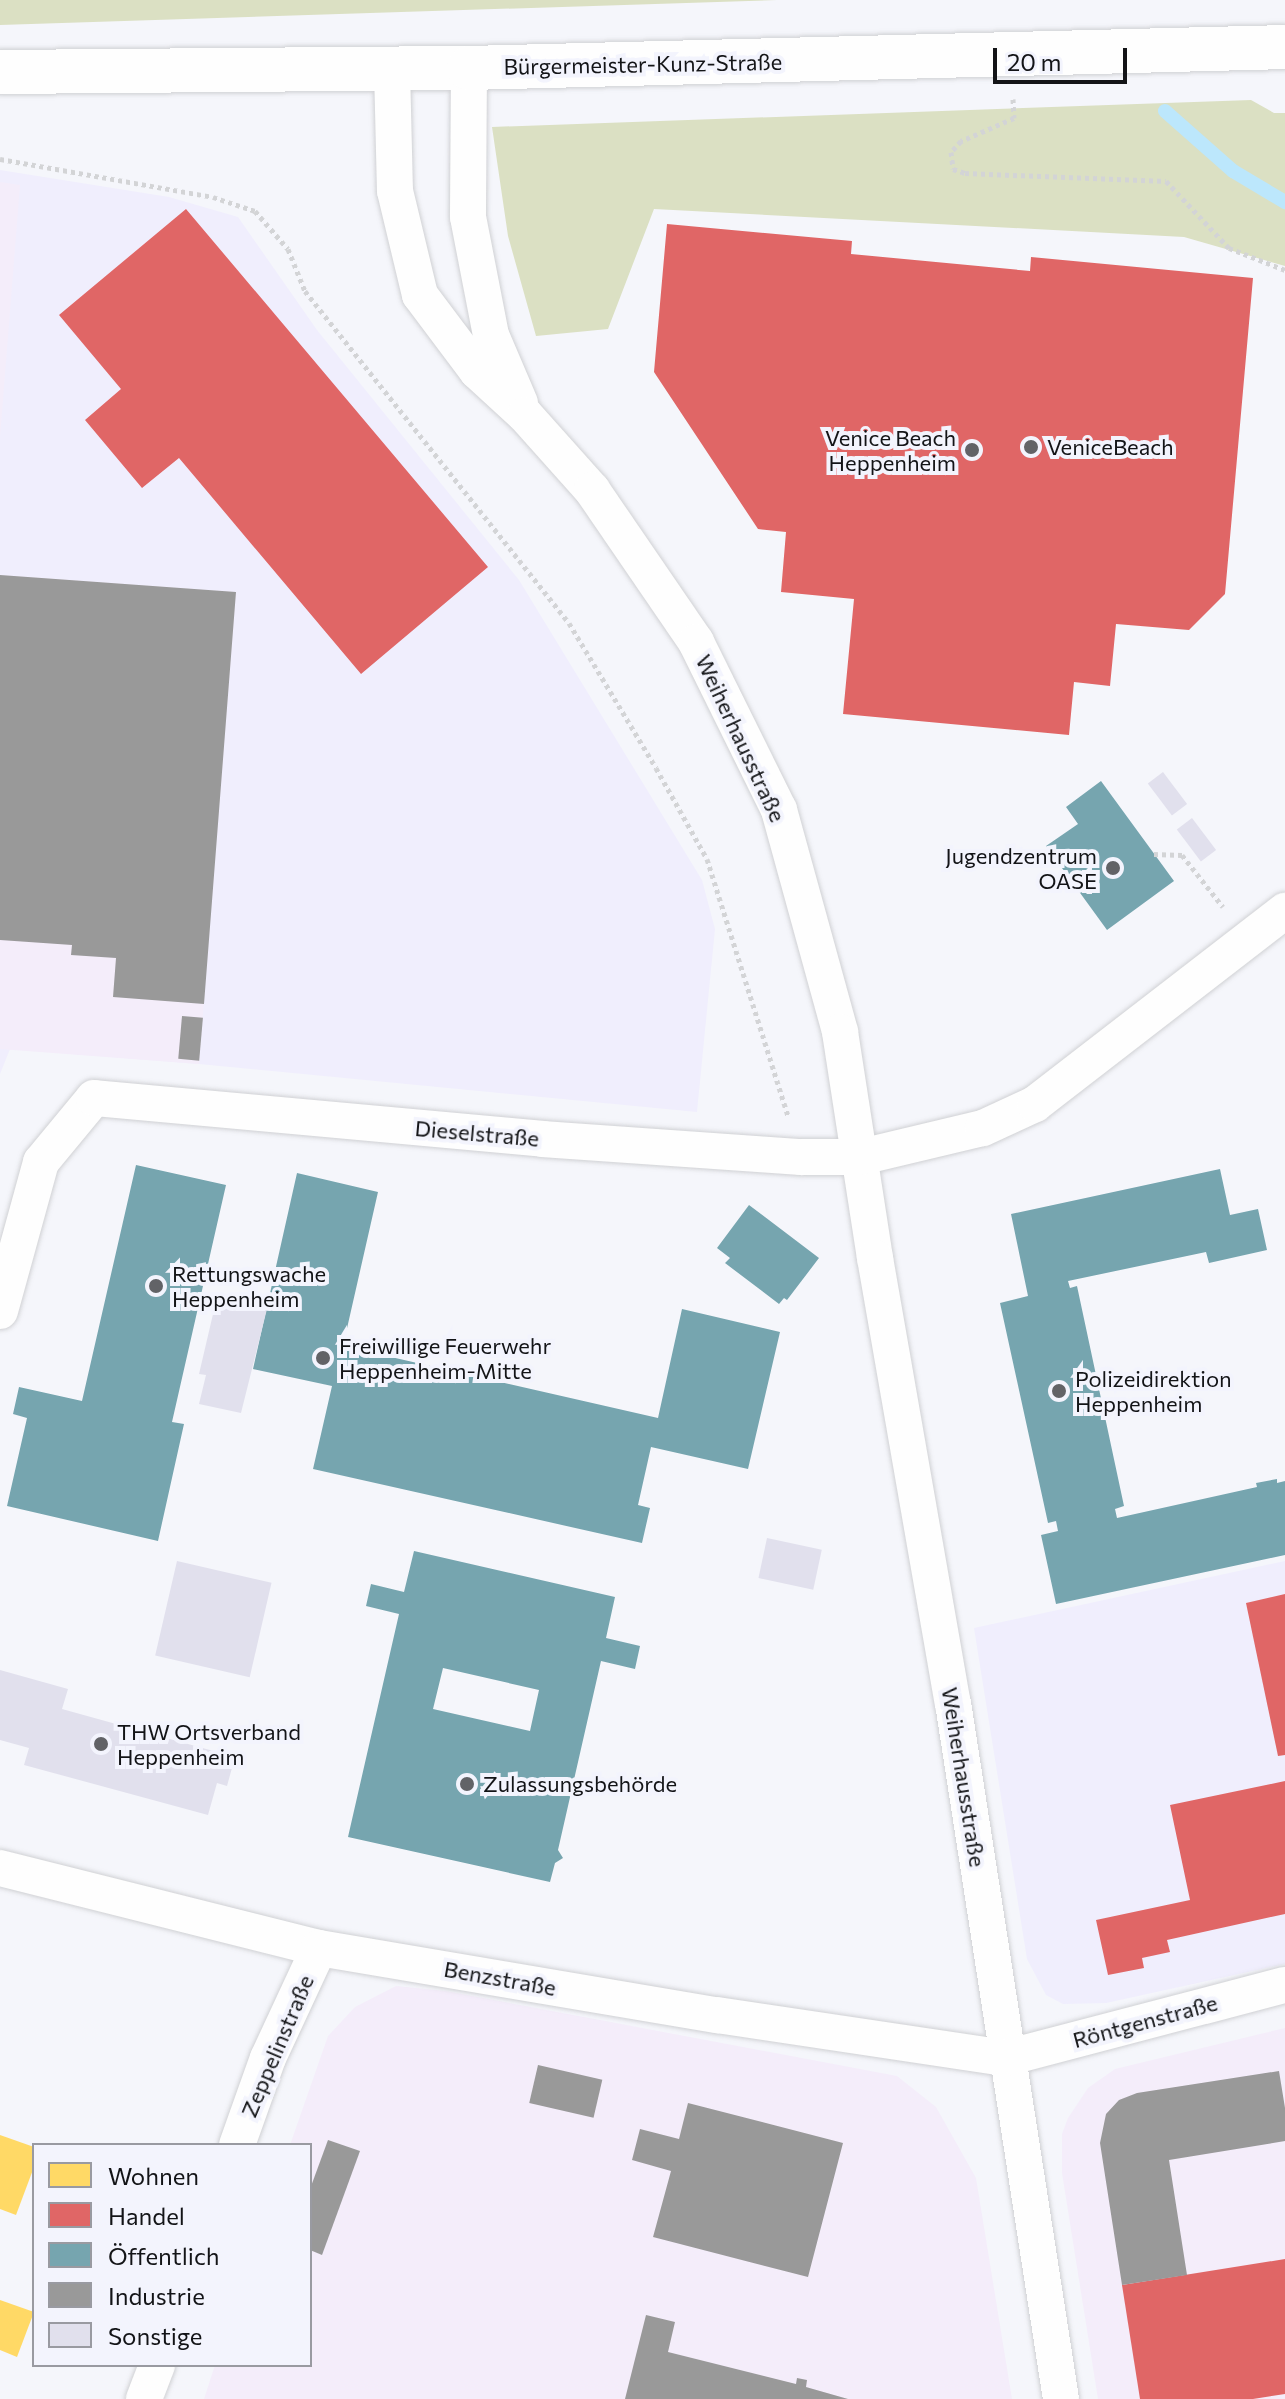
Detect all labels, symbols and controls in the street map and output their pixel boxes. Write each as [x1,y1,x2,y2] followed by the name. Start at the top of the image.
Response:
[997,32,1131,82] scale bar
[1007,47,1061,76] text: 20 m
[503,48,783,80] street label: Bürgermeister-Kunz-Straße
[825,424,956,476] place label: Venice Beach Heppenheim
[1047,434,1174,460] place label: VeniceBeach
[1022,438,1040,456] marker: VeniceBeach
[963,441,981,459] marker: Venice Beach Heppenheim
[691,650,791,826] street label: Weiherhausstraße
[945,842,1097,894] place label: Jugendzentrum OASE
[1104,859,1122,877] marker: Jugendzentrum OASE
[414,1114,540,1152] street label: Dieselstraße
[172,1260,326,1312] place label: Rettungswache Heppenheim
[147,1277,165,1295] marker: Rettungswache Heppenheim
[339,1332,551,1384] place label: Freiwillige Feuerwehr Heppenheim-Mitte
[314,1349,332,1367] marker: Freiwillige Feuerwehr Heppenheim-Mitte
[1075,1365,1232,1416] place label: Polizeidirektion Heppenheim
[1050,1382,1068,1400] marker: Polizeidirektion Heppenheim
[937,1685,991,1869] street label: Weiherhausstraße
[117,1718,301,1770] place label: THW Ortsverband Heppenheim
[92,1735,110,1753] marker: THW Ortsverband Heppenheim
[483,1771,677,1797] place label: Zulassungsbehörde
[458,1775,476,1793] marker: Zulassungsbehörde
[442,1955,558,2001] street label: Benzstraße
[235,1971,319,2121] street label: Zeppelinstraße
[1070,1989,1220,2053] street label: Röntgenstraße
[32,2143,312,2367] legend
[108,2161,199,2190] text: Wohnen
[108,2201,185,2230] text: Handel
[108,2241,220,2270] text: Öffentlich
[108,2281,205,2310] text: Industrie
[108,2321,202,2350] text: Sonstige

